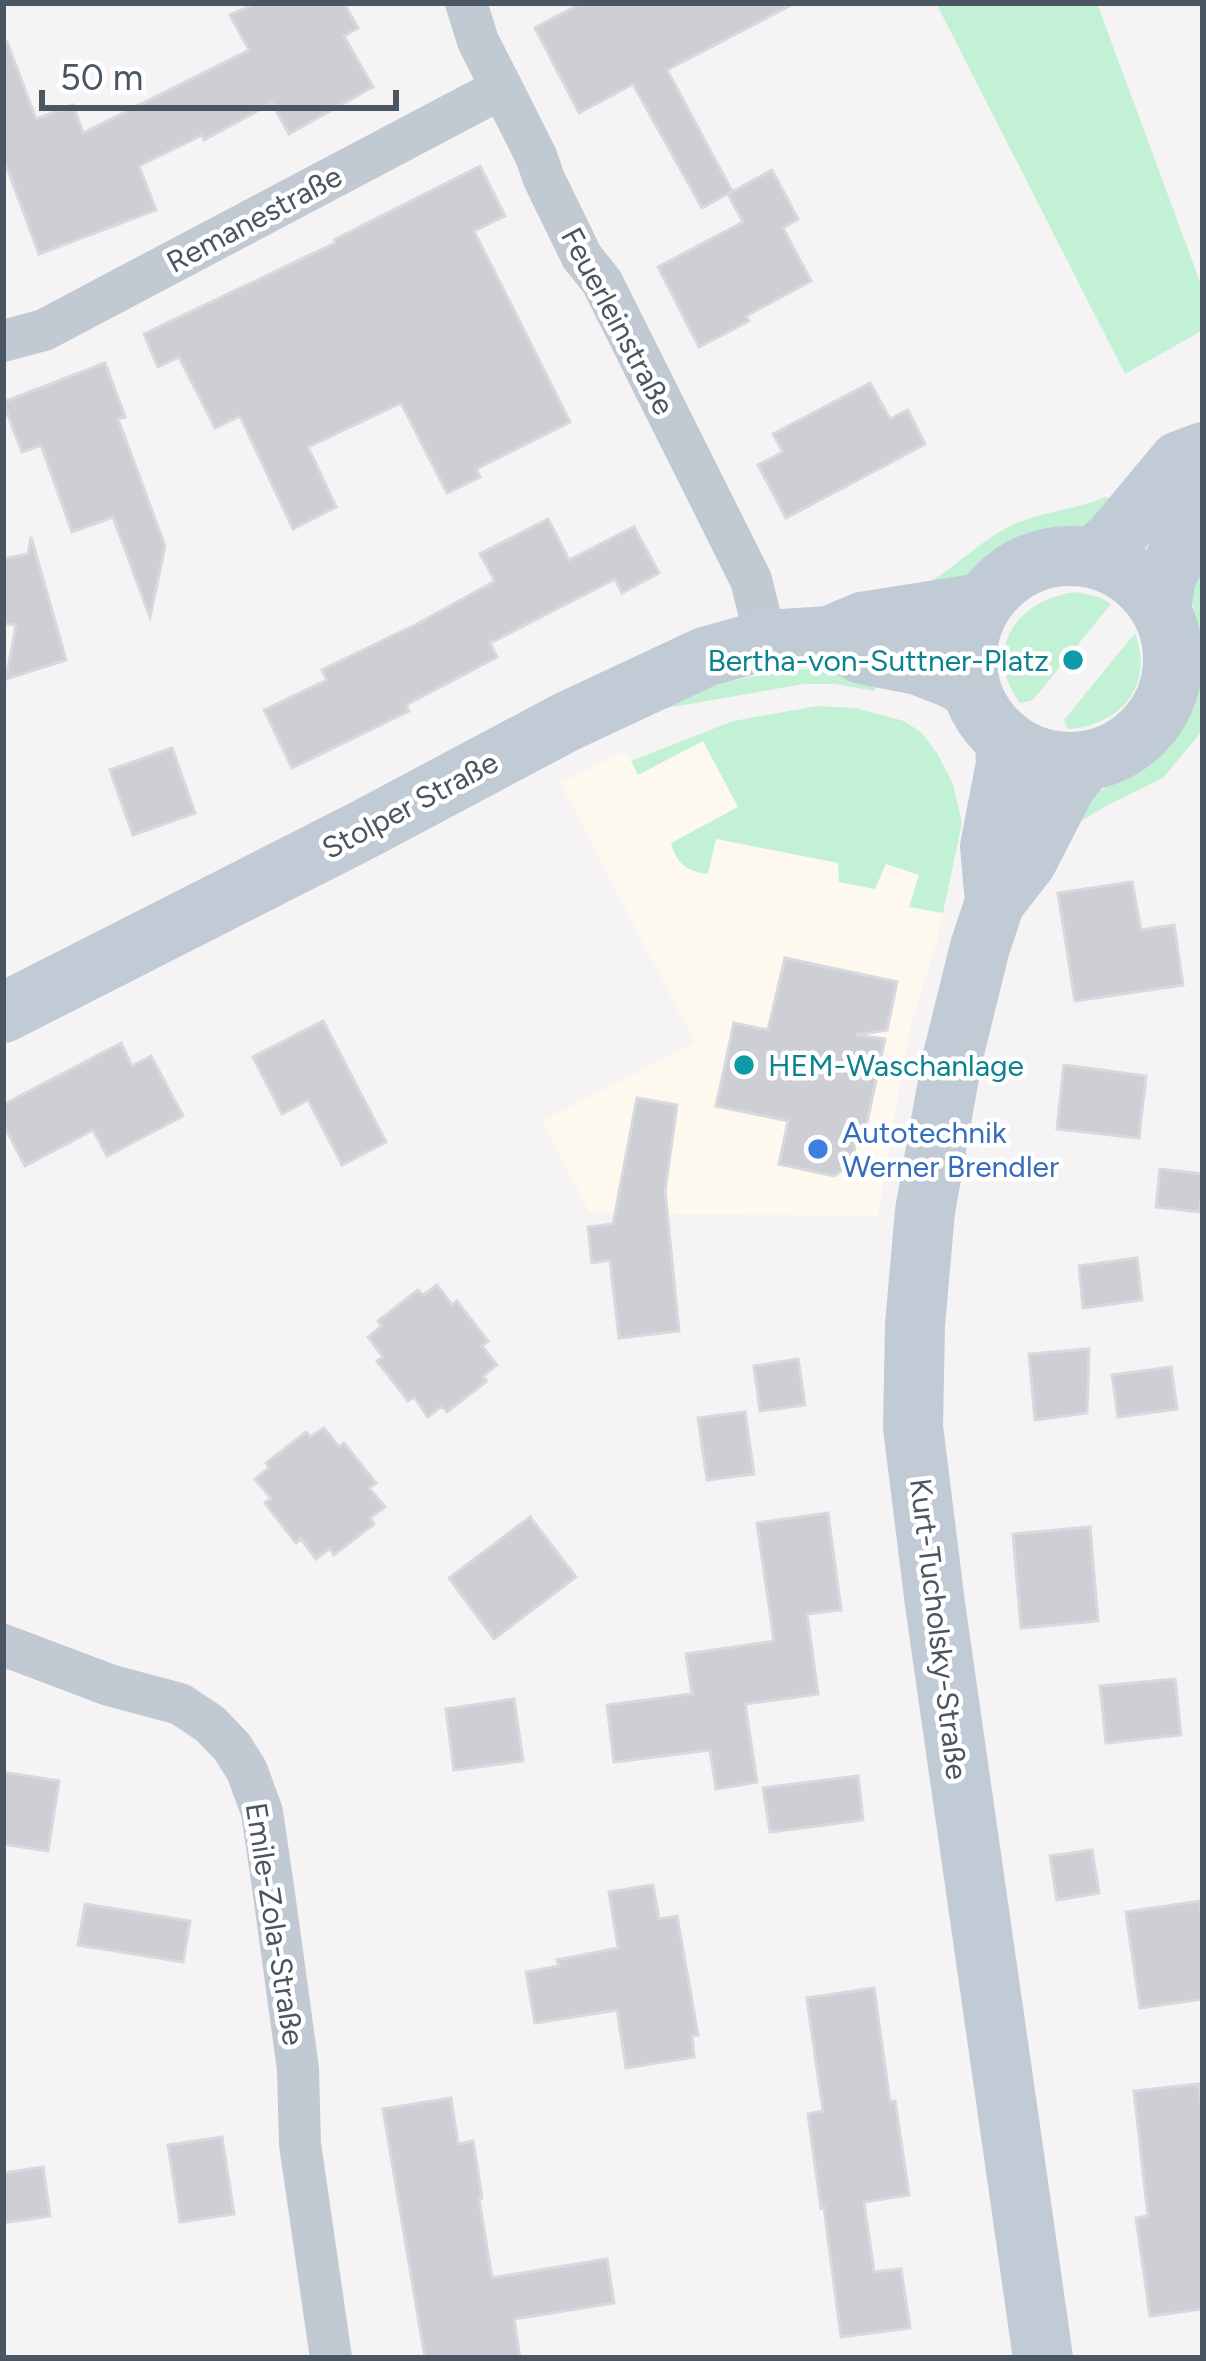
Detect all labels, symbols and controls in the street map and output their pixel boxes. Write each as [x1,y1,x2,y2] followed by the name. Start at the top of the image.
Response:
[42,36,396,110] scale bar
[60,56,143,99] text: 50 m
[160,157,348,281] street label: Remanestraße
[553,221,683,421] street label: Feuerleinstraße
[707,642,1049,679] place label: Bertha-von-Suttner-Platz
[1060,647,1086,673] marker: Bertha-von-Suttner-Platz
[316,743,504,867] street label: Stolper Straße
[768,1047,1024,1084] place label: HEM-Waschanlage
[731,1052,757,1078] marker: HEM-Waschanlage
[842,1114,1059,1185] place label: Autotechnik Werner Brendler
[805,1136,831,1162] marker: Autotechnik Werner Brendler
[902,1476,976,1782] street label: Kurt-Tucholsky-Straße
[238,1800,312,2048] street label: Emile-Zola-Straße

